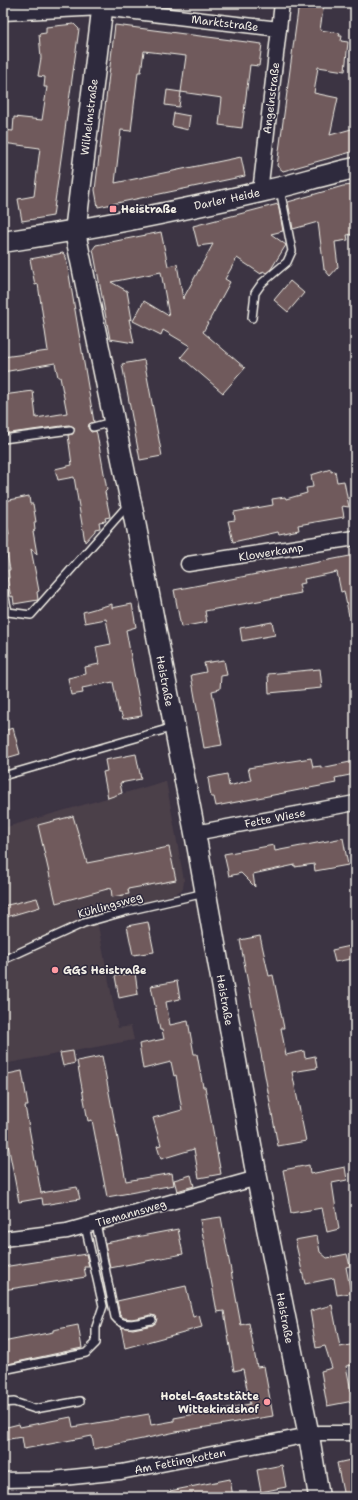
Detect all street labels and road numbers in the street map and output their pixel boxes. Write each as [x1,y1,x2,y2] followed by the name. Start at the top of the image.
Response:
[191,12,259,35] street label: Marktstraße
[260,61,283,135] street label: Angelnstraße
[77,78,102,156] street label: Wilhelmstraße
[193,185,261,214] street label: Darler Heide
[238,540,305,565] street label: Klowerkamp
[152,654,177,708] street label: Heistraße
[243,805,307,832] street label: Fette Wiese
[76,889,145,922] street label: Kühlingsweg
[213,973,236,1027] street label: Heistraße
[94,1196,168,1231] street label: Tiemannsweg
[272,1291,297,1345] street label: Heistraße
[133,1445,227,1478] street label: Am Fettingkotten

